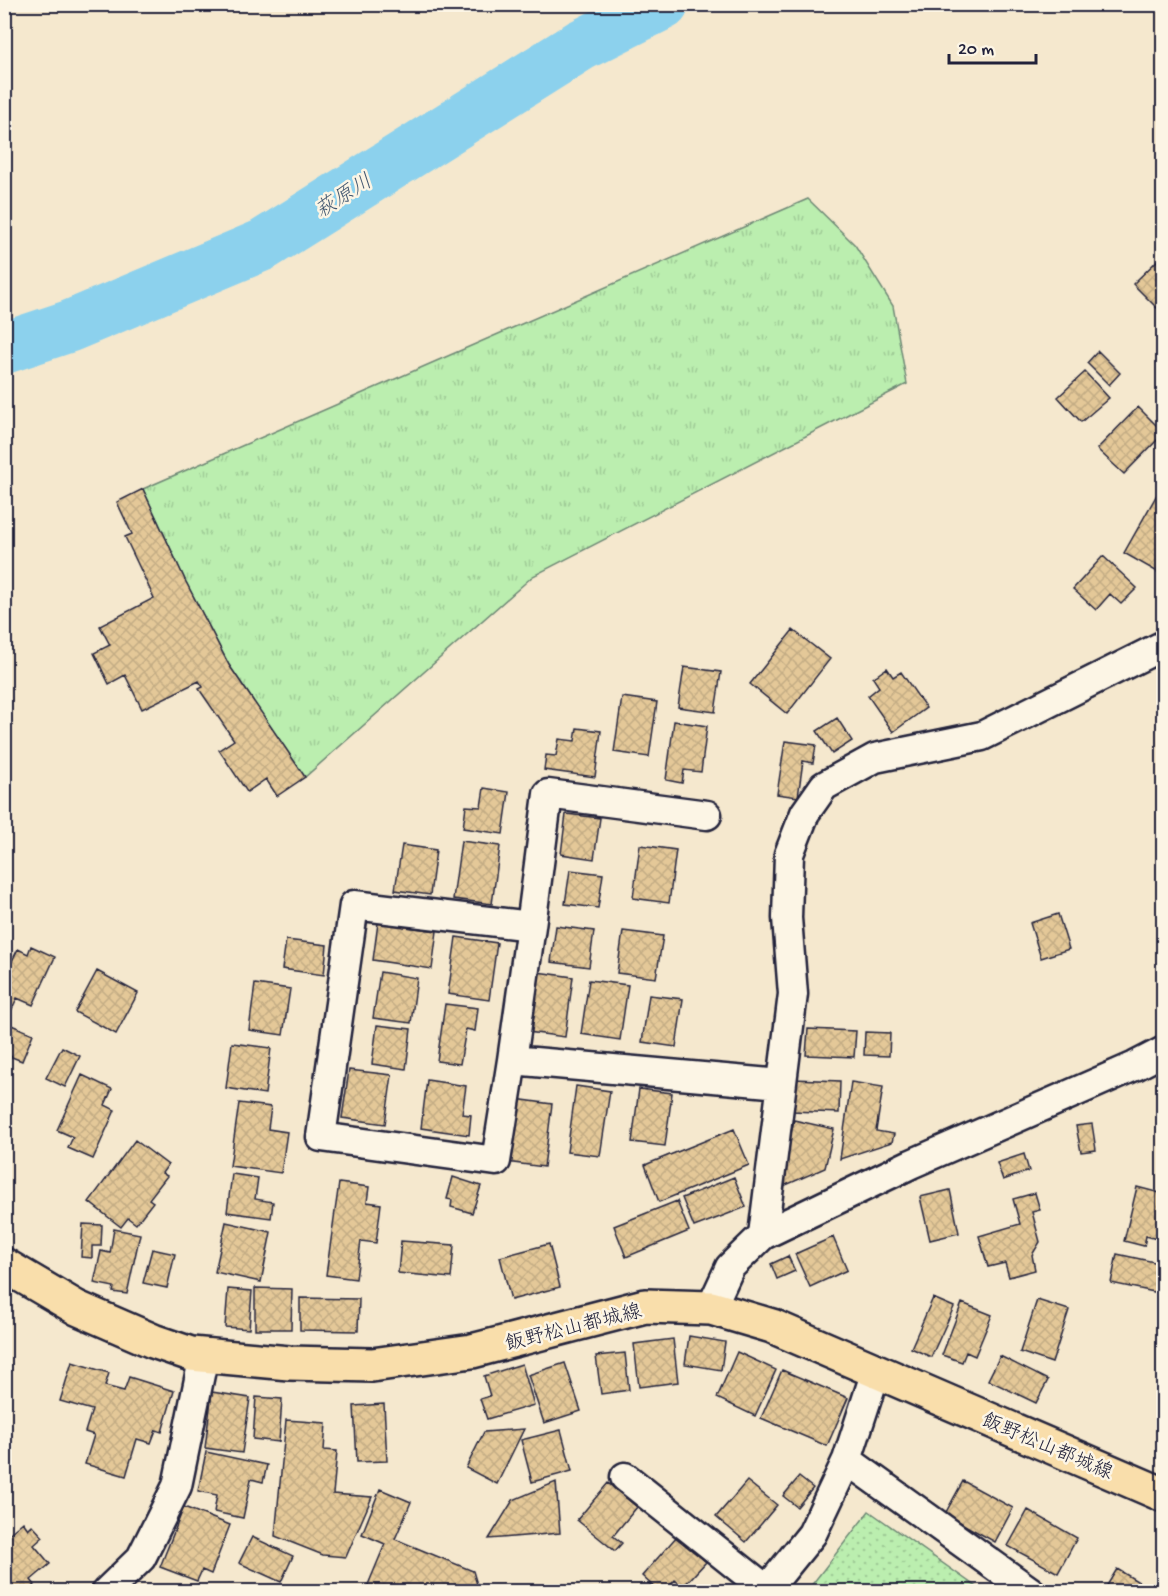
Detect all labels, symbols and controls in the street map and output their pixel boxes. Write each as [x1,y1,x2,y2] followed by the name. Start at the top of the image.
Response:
[949,27,1036,65] scale bar
[958,40,994,61] text: 20 m
[311,170,378,225] water label: 萩原川
[503,1300,645,1357] street label: 飯野松山都城線
[978,1409,1116,1486] street label: 飯野松山都城線

